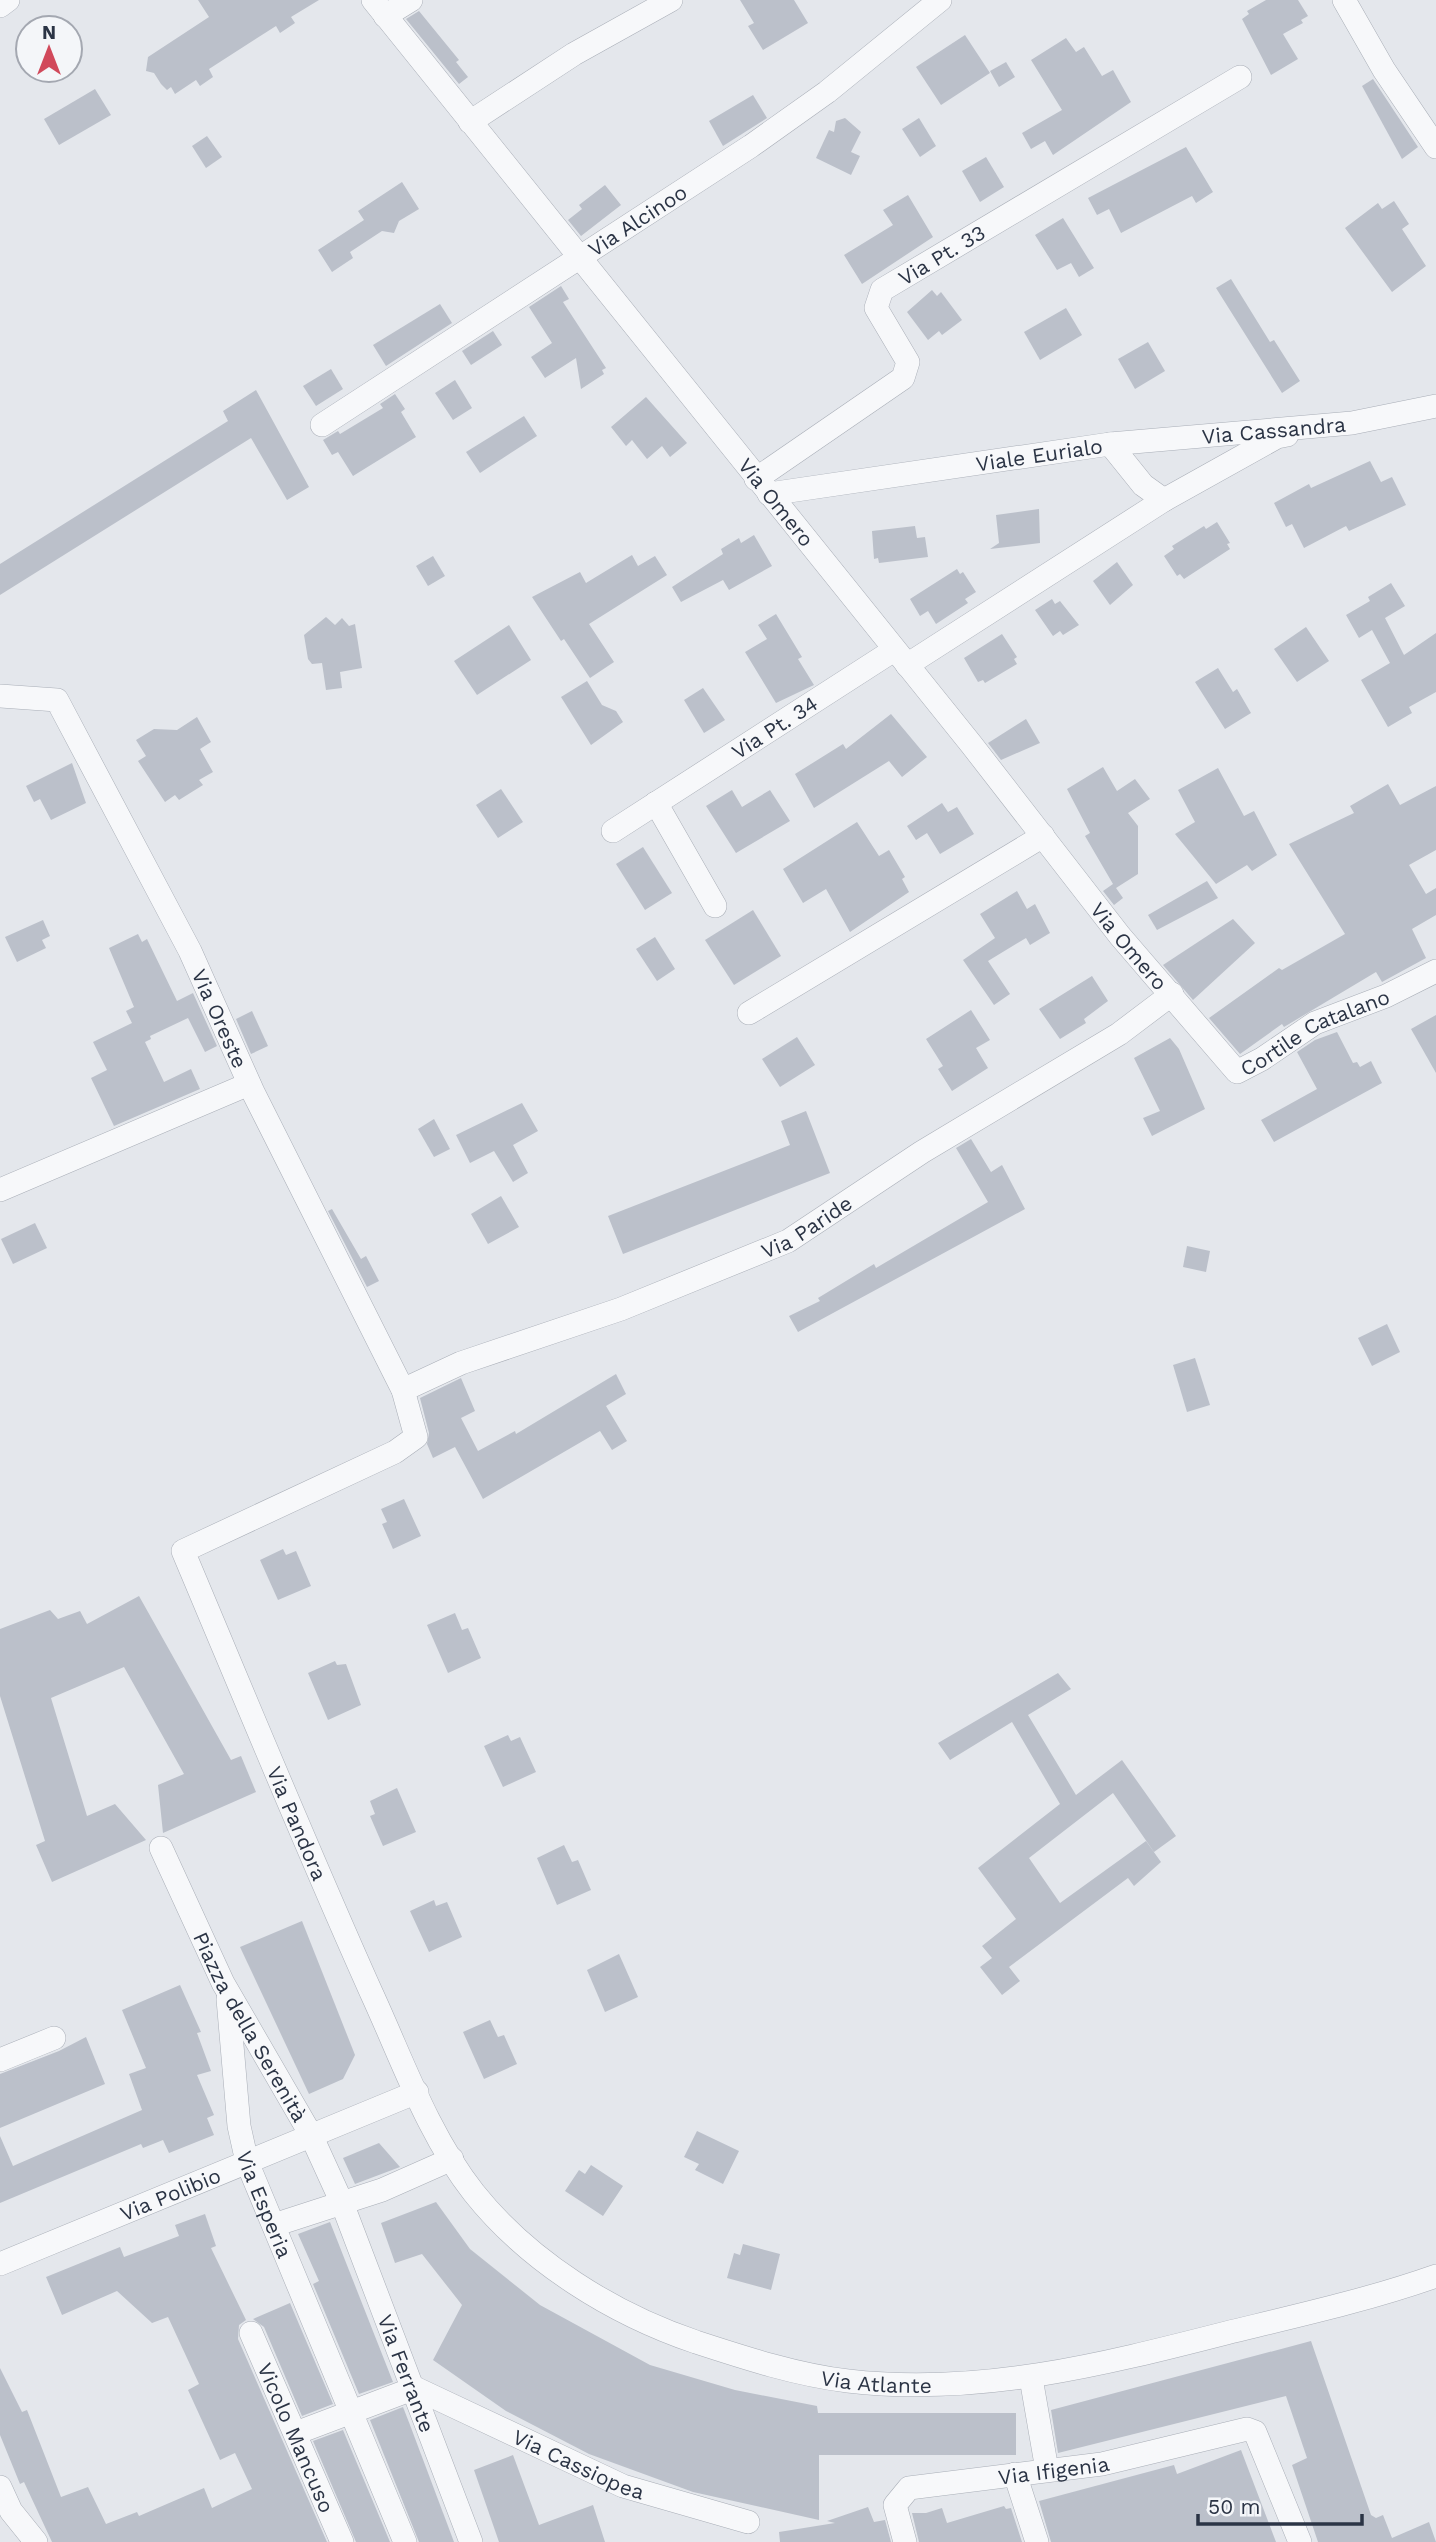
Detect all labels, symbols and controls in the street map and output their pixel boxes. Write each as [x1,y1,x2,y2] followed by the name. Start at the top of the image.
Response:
[14,14,84,84] north arrow
[42,21,56,44] text: N
[583,179,691,261] street label: Via Alcinoo
[893,219,989,290] street label: Via Pt. 33
[1201,411,1347,448] street label: Via Cassandra
[974,433,1104,476] street label: Viale Eurialo
[733,453,820,551] street label: Via Omero
[727,690,822,764] street label: Via Pt. 34
[1086,897,1173,995] street label: Via Omero
[187,965,253,1072] street label: Via Oreste
[1236,983,1393,1081] street label: Cortile Catalano
[757,1190,856,1263] street label: Via Paride
[262,1762,333,1884] street label: Via Pandora
[189,1928,313,2126] street label: Piazza della Serenità
[232,2148,298,2262] street label: Via Esperia
[116,2162,224,2226] street label: Via Polibio
[373,2311,441,2436] street label: Via Ferrante
[253,2359,340,2516] street label: Vicolo Mancuso
[819,2365,932,2397] street label: Via Atlante
[509,2424,647,2504] street label: Via Cassiopea
[997,2450,1112,2489] street label: Via Ifigenia
[1198,2482,1362,2526] scale bar
[1208,2494,1260,2519] text: 50 m

